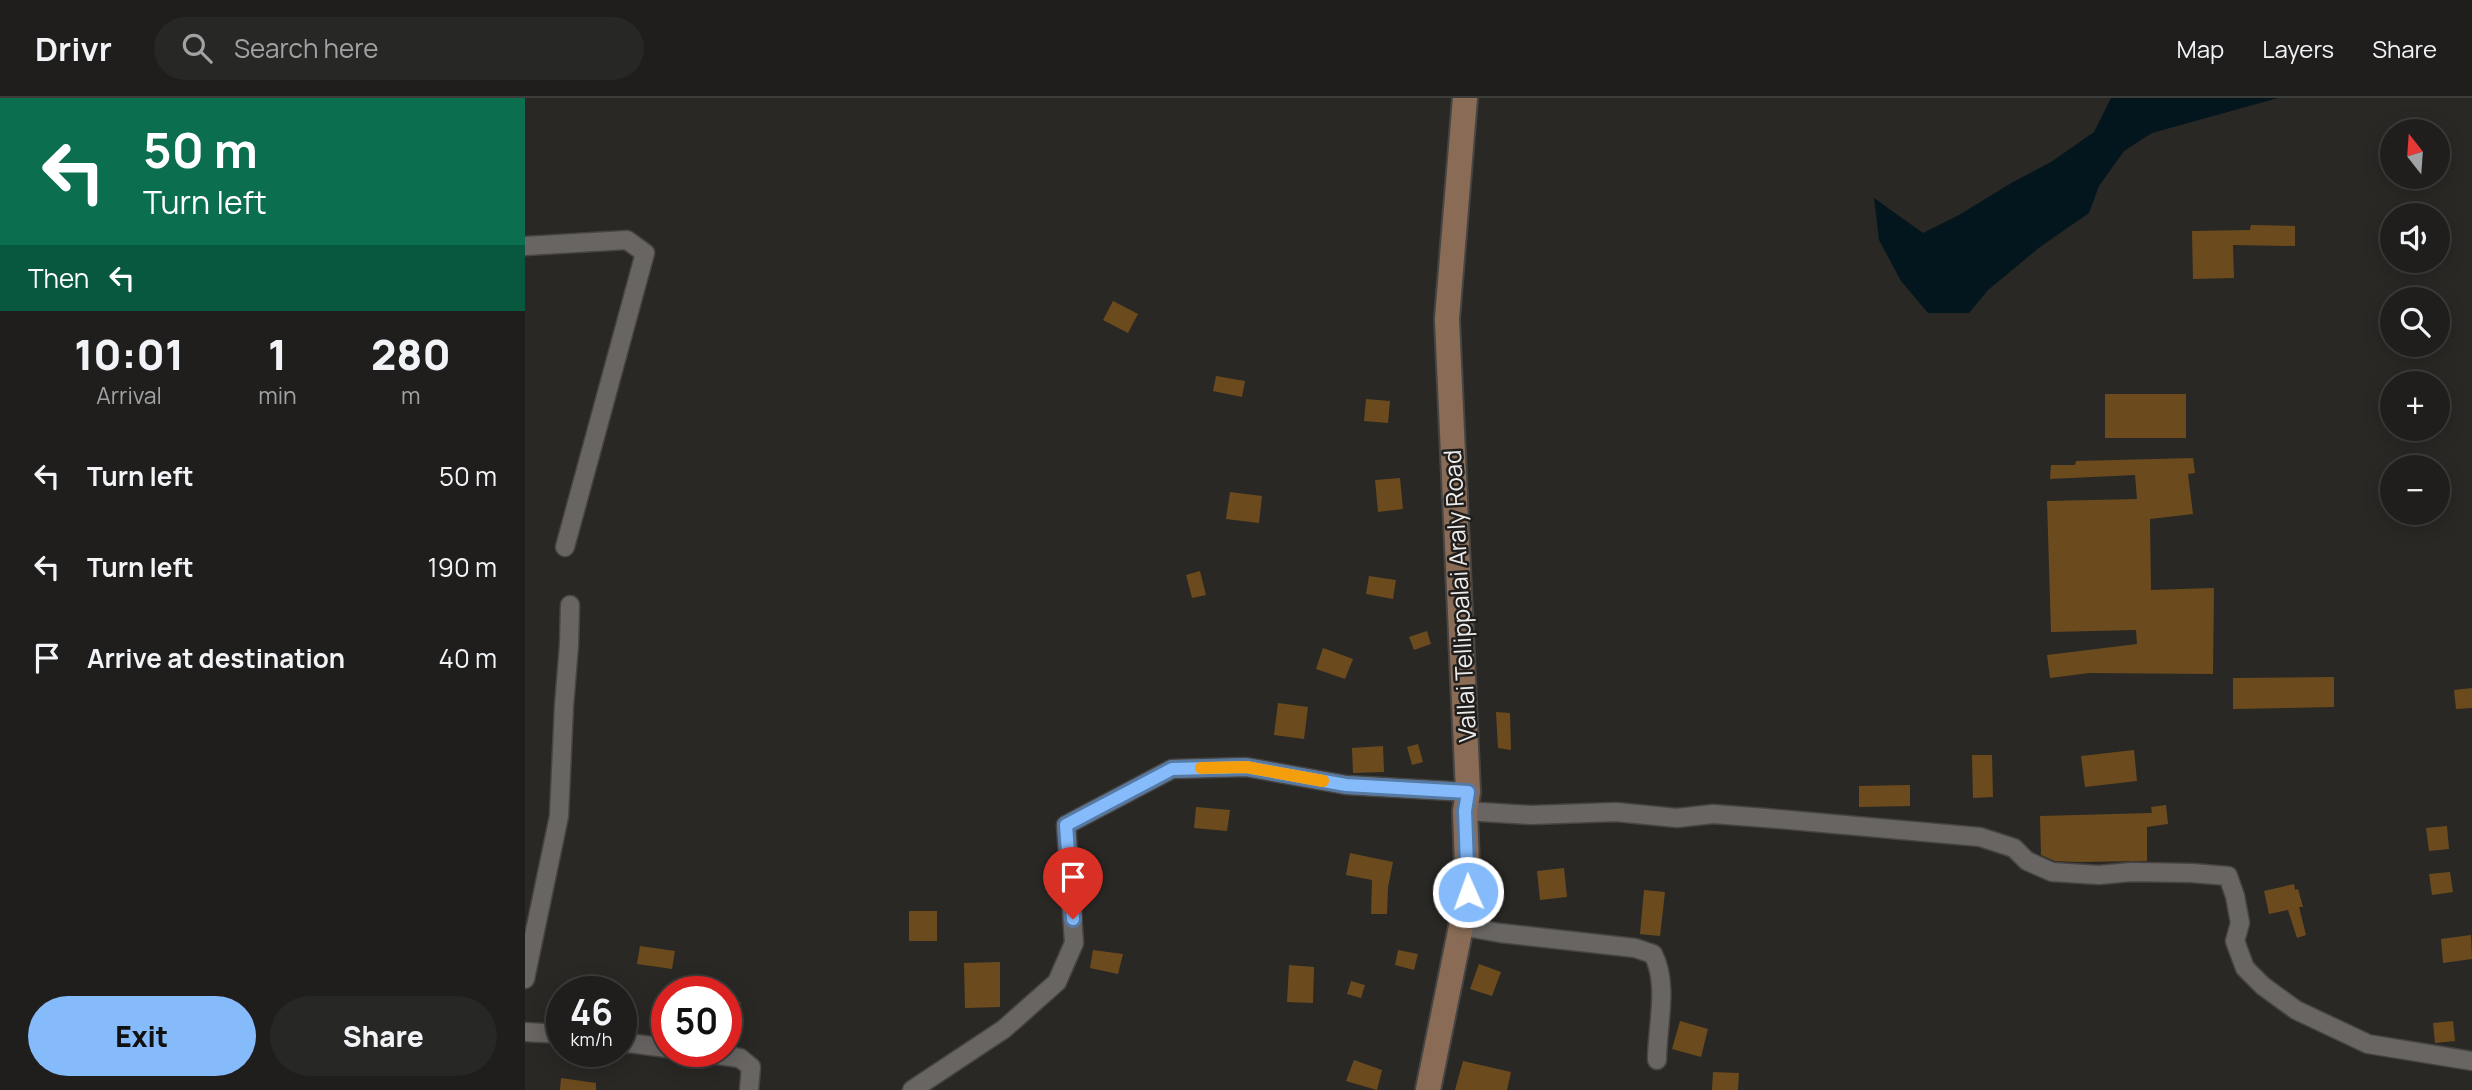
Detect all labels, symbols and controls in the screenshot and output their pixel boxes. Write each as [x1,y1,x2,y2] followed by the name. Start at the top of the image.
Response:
[154,17,644,80] search box
[35,26,112,71] text: Drivr
[178,29,216,67] icon: search
[234,30,378,66] text: Search here
[2177,32,2224,65] text: Map
[2262,32,2334,65] text: Layers
[2372,32,2437,65] text: Share
[143,116,258,183] text: 50 m
[2380,119,2450,189] north arrow
[2380,119,2450,525] map controls
[28,126,119,217] icon: left
[143,180,267,224] text: Turn left
[2380,203,2450,273] button: sound
[103,259,141,297] icon: left
[28,260,89,296] text: Then
[2380,287,2450,357] button: search
[74,325,184,383] text: 10:01
[268,325,287,383] text: 1
[371,325,451,383] text: 280
[2380,371,2450,441] button: +
[96,379,162,411] text: Arrival
[258,379,297,411] text: min
[401,379,421,411] text: m
[1435,449,1483,743] street label: Vallai Tellippalai Araly Road
[2380,455,2450,525] button: −
[28,457,66,495] icon: left
[87,458,194,494] text: Turn left
[439,458,497,494] text: 50 m
[28,548,66,586] icon: left
[87,549,194,585] text: Turn left
[428,549,497,585] text: 190 m
[28,639,66,677] icon: arrive
[87,640,345,676] text: Arrive at destination
[439,640,497,676] text: 40 m
[1043,847,1103,919] pin
[1431,855,1505,929] position arrow
[1054,858,1092,896] icon: arrive
[651,976,742,1067] speed limit sign: 50
[570,988,613,1036] text: 46
[28,996,256,1076] button: Exit
[270,996,497,1076] button: Share
[571,1027,612,1051] text: km/h

